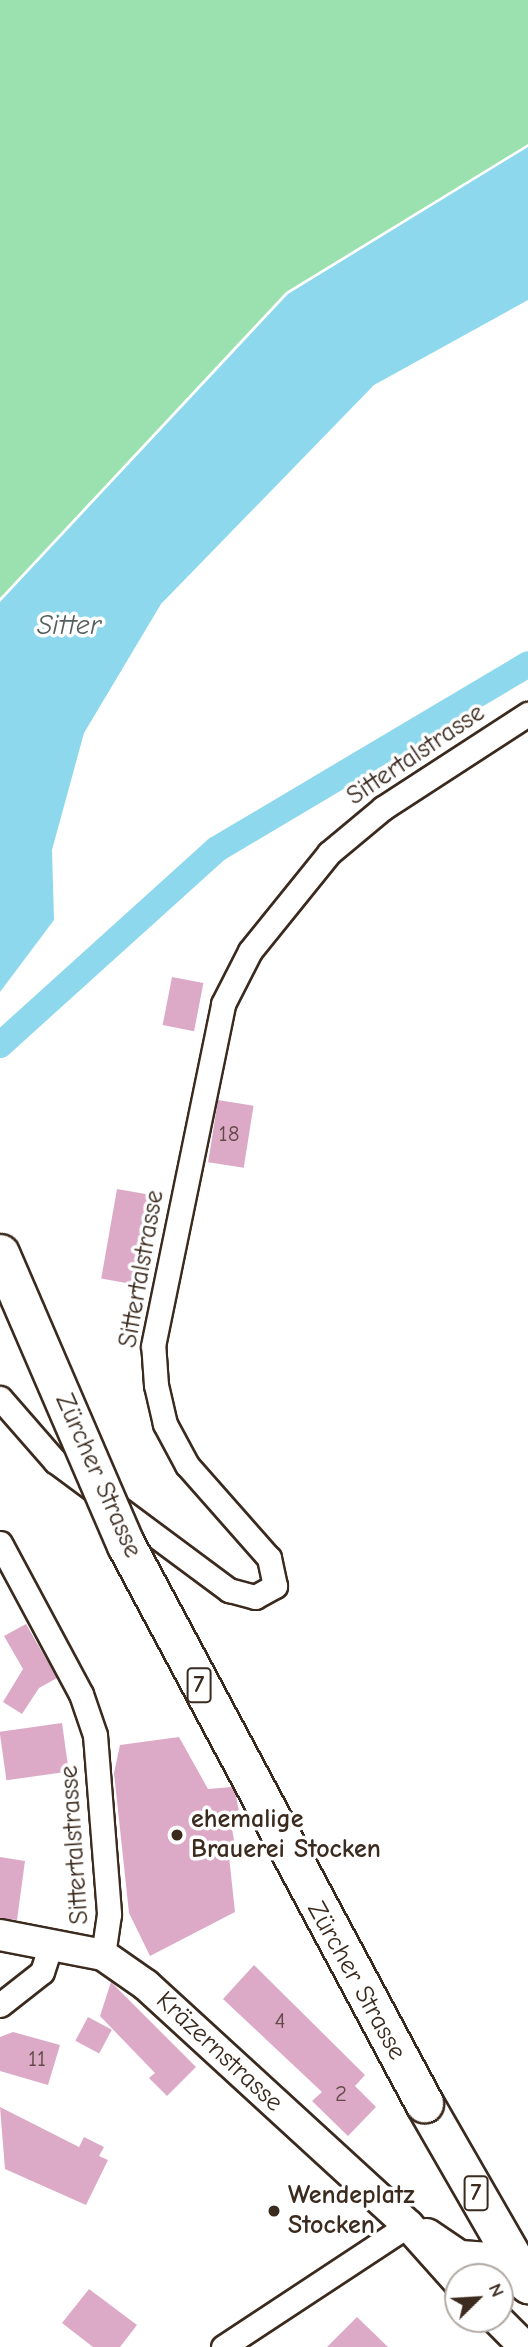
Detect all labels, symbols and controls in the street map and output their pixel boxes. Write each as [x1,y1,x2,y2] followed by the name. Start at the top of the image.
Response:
[37,608,101,642] water label: Sitter
[341,697,491,813] street label: Sittertalstrasse
[219,1120,239,1148] house number: 18
[113,1188,171,1350] street label: Sittertalstrasse
[48,1389,148,1563] street label: Zürcher Strasse
[185,1665,213,1706] road number: 7
[54,1764,96,1926] street label: Sittertalstrasse
[191,1804,381,1866] place label: ehemalige Brauerei Stocken
[169,1827,185,1843] marker: ehemalige Brauerei Stocken
[300,1896,412,2066] street label: Zürcher Strasse
[149,1985,289,2119] street label: Kräzernstrasse
[274,2007,286,2035] house number: 4
[28,2045,46,2073] house number: 11
[335,2080,347,2108] house number: 2
[462,2172,490,2214] road number: 7
[288,2180,415,2242] place label: Wendeplatz Stocken
[266,2203,282,2219] marker: Wendeplatz Stocken
[444,2263,514,2333] north arrow
[484,2280,509,2300] text: N

